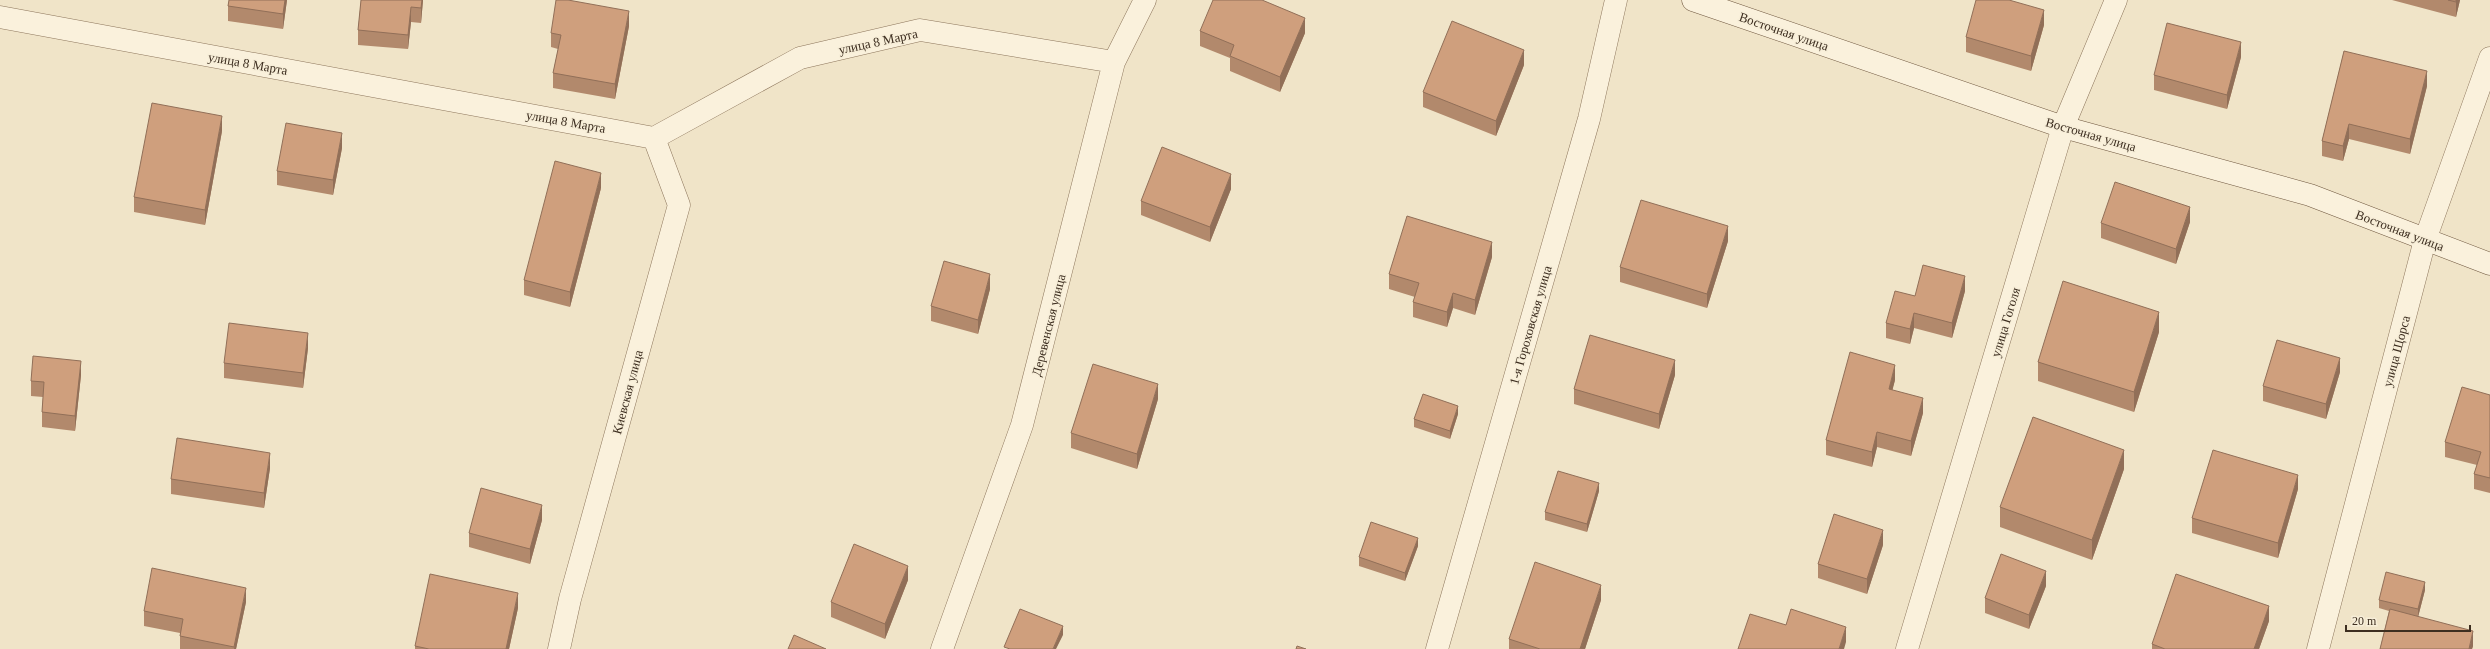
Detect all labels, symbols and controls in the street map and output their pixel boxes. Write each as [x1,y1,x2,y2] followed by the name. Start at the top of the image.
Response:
[1737,9,1831,54] street label: Восточная улица
[837,26,919,57] street label: улица 8 Марта
[207,49,289,78] street label: улица 8 Марта
[525,107,607,136] street label: улица 8 Марта
[2044,114,2138,155] street label: Восточная улица
[2353,207,2446,254] street label: Восточная улица
[1506,264,1555,386] street label: 1-я Гороховская улица
[1029,272,1068,378] street label: Деревенская улица
[1988,285,2023,359] street label: улица Гоголя
[2380,314,2413,388] street label: улица Щорса
[609,348,646,436] street label: Киевская улица
[2346,607,2470,633] scale bar
[2352,614,2377,628] text: 20 m

